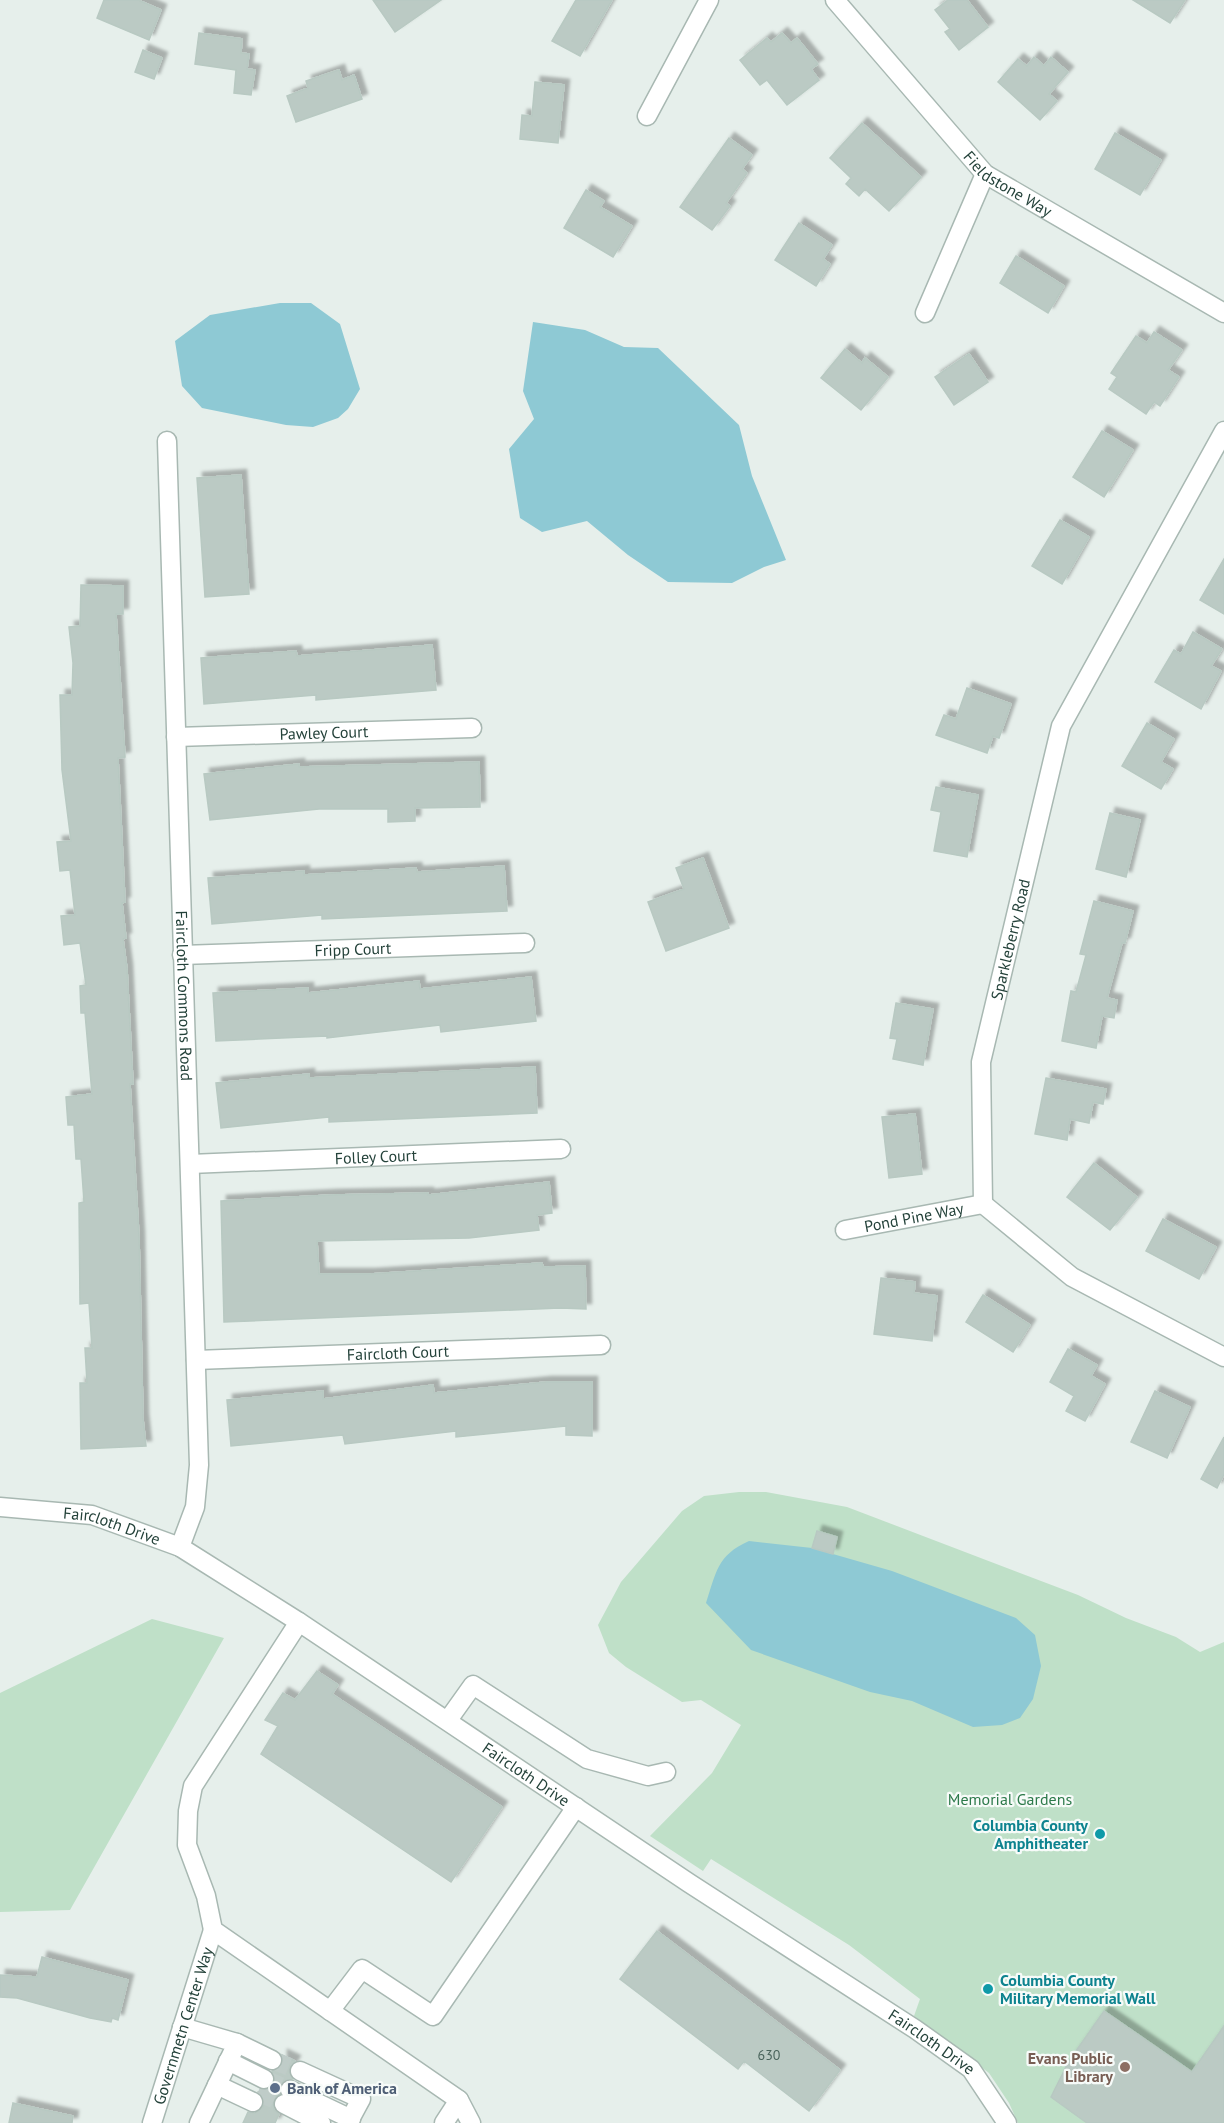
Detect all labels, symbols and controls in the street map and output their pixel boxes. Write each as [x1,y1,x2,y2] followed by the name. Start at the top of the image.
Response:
[959,147,1056,221] street label: Fieldstone Way
[279,721,369,744] street label: Pawley Court
[986,877,1034,1002] street label: Sparkleberry Road
[172,910,197,1081] street label: Faircloth Commons Road
[314,938,392,960] street label: Fripp Court
[334,1145,418,1168] street label: Folley Court
[862,1198,966,1236] street label: Pond Pine Way
[346,1341,450,1364] street label: Faircloth Court
[62,1503,163,1549] street label: Faircloth Drive
[479,1738,574,1810] street label: Faircloth Drive
[948,1789,1072,1809] park label: Memorial Gardens
[973,1815,1088,1853] place label: Columbia County Amphitheater
[1093,1827,1107,1841] marker: Columbia County Amphitheater
[148,1944,217,2107] street label: Governmetn Center Way
[1000,1970,1156,2008] place label: Columbia County Military Memorial Wall
[981,1982,995,1996] marker: Columbia County Military Memorial Wall
[885,2005,979,2079] street label: Faircloth Drive
[758,2046,781,2064] house number: 630
[1028,2048,1113,2086] place label: Evans Public Library
[1118,2060,1132,2074] marker: Evans Public Library
[287,2078,397,2098] place label: Bank of America
[268,2081,282,2095] marker: Bank of America

